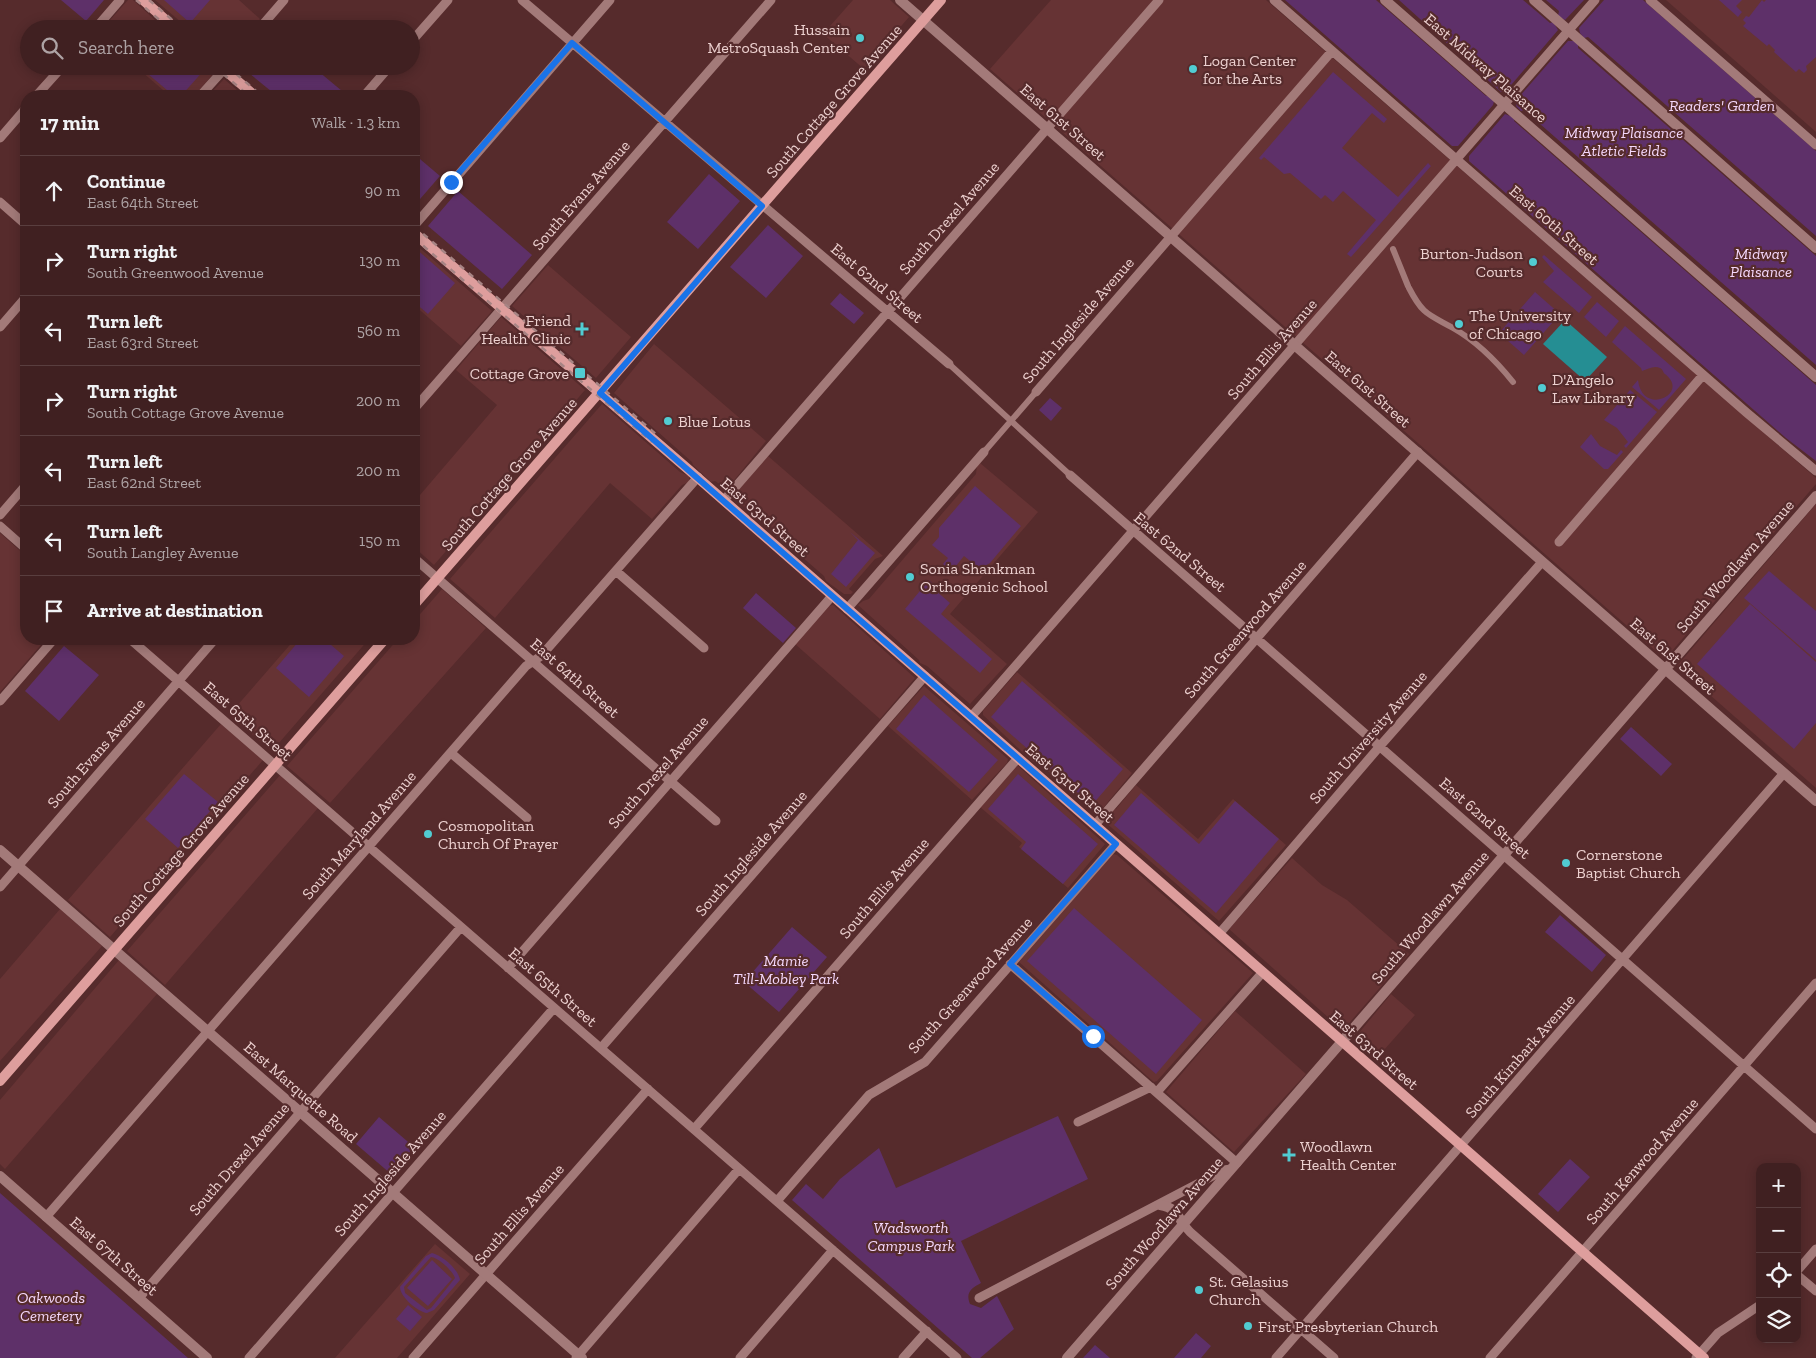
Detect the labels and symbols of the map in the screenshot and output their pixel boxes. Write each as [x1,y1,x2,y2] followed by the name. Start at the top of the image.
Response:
[1421,9,1551,127] street label: East Midway Plaisance
[708,20,851,57] place label: Hussain MetroSquash Center
[762,20,906,182] street label: South Cottage Grove Avenue
[854,32,866,44] marker: Hussain MetroSquash Center
[1203,51,1297,88] place label: Logan Center for the Arts
[1187,63,1199,75] marker: Logan Center for the Arts
[1016,80,1110,164] street label: East 61st Street
[1669,96,1775,115] park label: Readers' Garden
[1565,123,1683,160] park label: Midway Plaisance Atletic Fields
[528,136,634,254] street label: South Evans Avenue
[895,158,1003,278] street label: South Drexel Avenue
[440,171,463,194] route end
[1506,181,1603,269] street label: East 60th Street
[827,239,927,327] street label: East 62nd Street
[1420,244,1524,281] place label: Burton-Judson Courts
[1730,244,1792,281] park label: Midway Plaisance
[1018,253,1138,387] street label: South Ingleside Avenue
[1527,256,1539,268] marker: Burton-Judson Courts
[1223,295,1321,403] street label: South Ellis Avenue
[1469,306,1572,343] place label: The University of Chicago
[481,311,571,348] place label: Friend Health Clinic
[1453,318,1465,330] marker: The University of Chicago
[575,322,589,336] marker: Friend Health Clinic
[1321,347,1415,431] street label: East 61st Street
[470,364,569,383] place label: Cottage Grove
[573,366,587,380] marker: Cottage Grove
[1552,370,1636,407] place label: D'Angelo Law Library
[1536,382,1548,394] marker: D'Angelo Law Library
[437,393,581,555] street label: South Cottage Grove Avenue
[678,412,751,431] place label: Blue Lotus
[662,415,674,427] marker: Blue Lotus
[717,473,813,561] street label: East 63rd Street
[1672,496,1798,636] street label: South Woodlawn Avenue
[1130,508,1230,596] street label: East 62nd Street
[1180,556,1310,702] street label: South Greenwood Avenue
[920,559,1048,596] place label: Sonia Shankman Orthogenic School
[904,571,916,583] marker: Sonia Shankman Orthogenic School
[1626,614,1720,698] street label: East 61st Street
[527,634,623,722] street label: East 64th Street
[1305,667,1431,807] street label: South University Avenue
[200,677,296,765] street label: East 65th Street
[43,694,149,812] street label: South Evans Avenue
[604,712,712,832] street label: South Drexel Avenue
[1022,739,1118,827] street label: East 63rd Street
[298,767,420,903] street label: South Maryland Avenue
[109,769,253,931] street label: South Cottage Grove Avenue
[1436,773,1534,863] street label: East 62nd Street
[691,786,811,920] street label: South Ingleside Avenue
[438,816,559,853] place label: Cosmopolitan Church Of Prayer
[422,828,434,840] marker: Cosmopolitan Church Of Prayer
[835,834,933,942] street label: South Ellis Avenue
[1576,845,1681,882] place label: Cornerstone Baptist Church
[1367,847,1493,987] street label: South Woodlawn Avenue
[1560,857,1572,869] marker: Cornerstone Baptist Church
[904,913,1036,1057] street label: South Greenwood Avenue
[505,943,601,1031] street label: East 65th Street
[733,951,839,988] park label: Mamie Till-Mobley Park
[1461,990,1579,1122] street label: South Kimbark Avenue
[1326,1006,1422,1094] street label: East 63rd Street
[1082,1025,1105,1048] route start
[240,1037,362,1147] street label: East Marquette Road
[1582,1094,1702,1228] street label: South Kenwood Avenue
[185,1099,293,1219] street label: South Drexel Avenue
[330,1106,450,1240] street label: South Ingleside Avenue
[1300,1137,1397,1174] place label: Woodlawn Health Center
[1282,1148,1296,1162] marker: Woodlawn Health Center
[1101,1153,1227,1293] street label: South Woodlawn Avenue
[470,1160,568,1268] street label: South Ellis Avenue
[66,1213,162,1299] street label: East 67th Street
[867,1218,955,1255] park label: Wadsworth Campus Park
[1209,1272,1289,1309] place label: St. Gelasius Church
[1193,1284,1205,1296] marker: St. Gelasius Church
[17,1288,85,1325] park label: Oakwoods Cemetery
[1258,1317,1438,1336] place label: First Presbyterian Church
[1242,1320,1254,1332] marker: First Presbyterian Church

